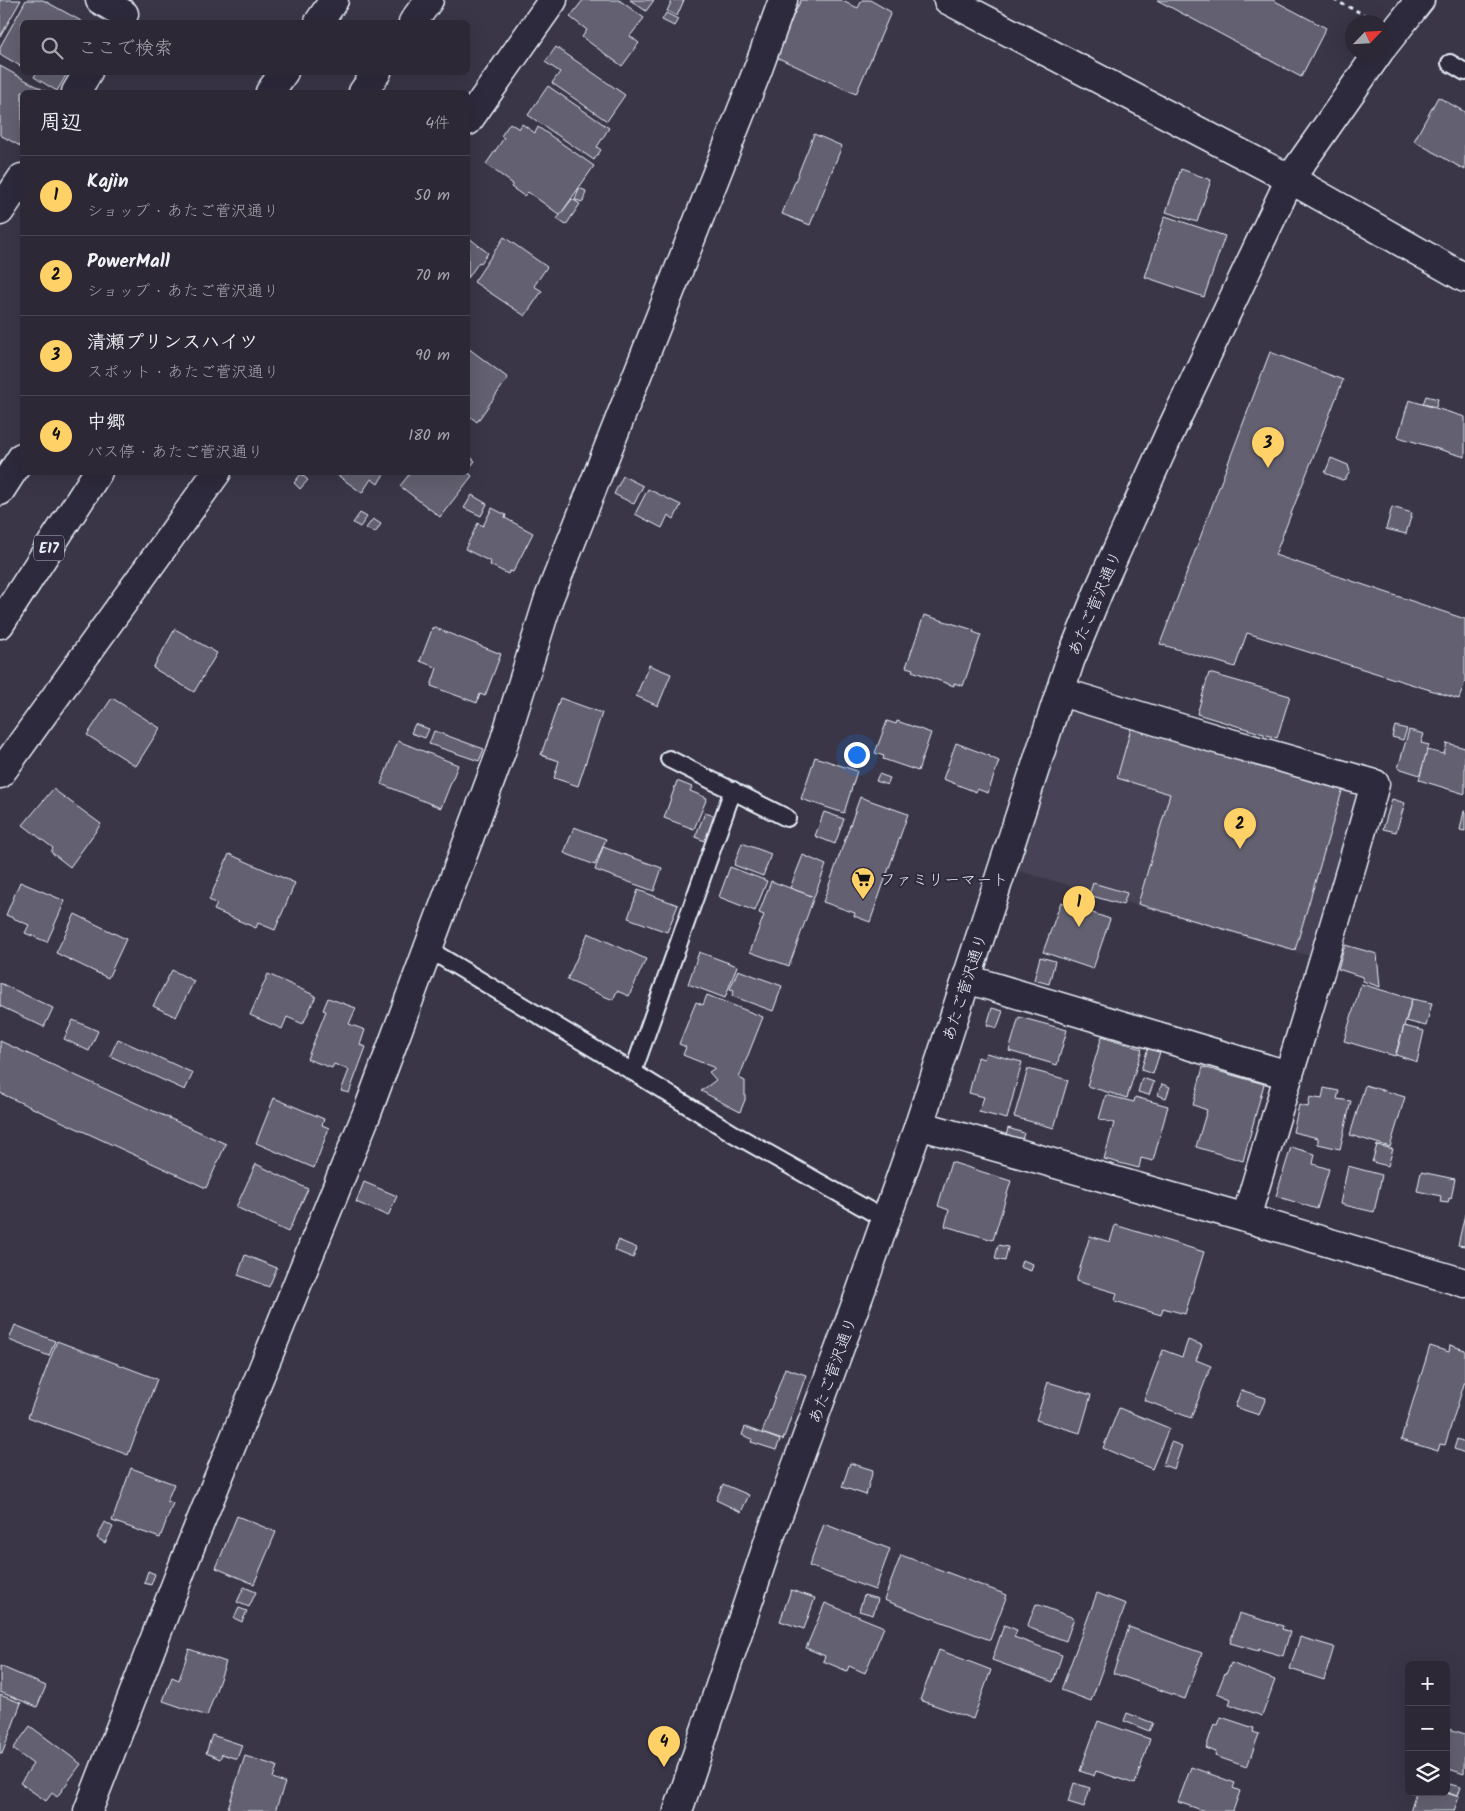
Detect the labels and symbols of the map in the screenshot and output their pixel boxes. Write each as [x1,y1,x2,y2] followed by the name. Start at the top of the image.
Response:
[1345,15,1390,60] north arrow
[1252,427,1284,468] pin: 3
[34,536,64,560] road number: E17
[1062,547,1129,660] street label: あたご菅沢通り
[844,742,870,768] your location
[1224,808,1256,849] pin: 2
[850,866,876,900] supermarket icon: ファミリーマート
[880,868,1008,893] place label: ファミリーマート
[1063,886,1095,927] pin: 1
[936,930,995,1045] street label: あたご菅沢通り
[803,1314,864,1427] street label: あたご菅沢通り
[648,1726,680,1767] pin: 4

